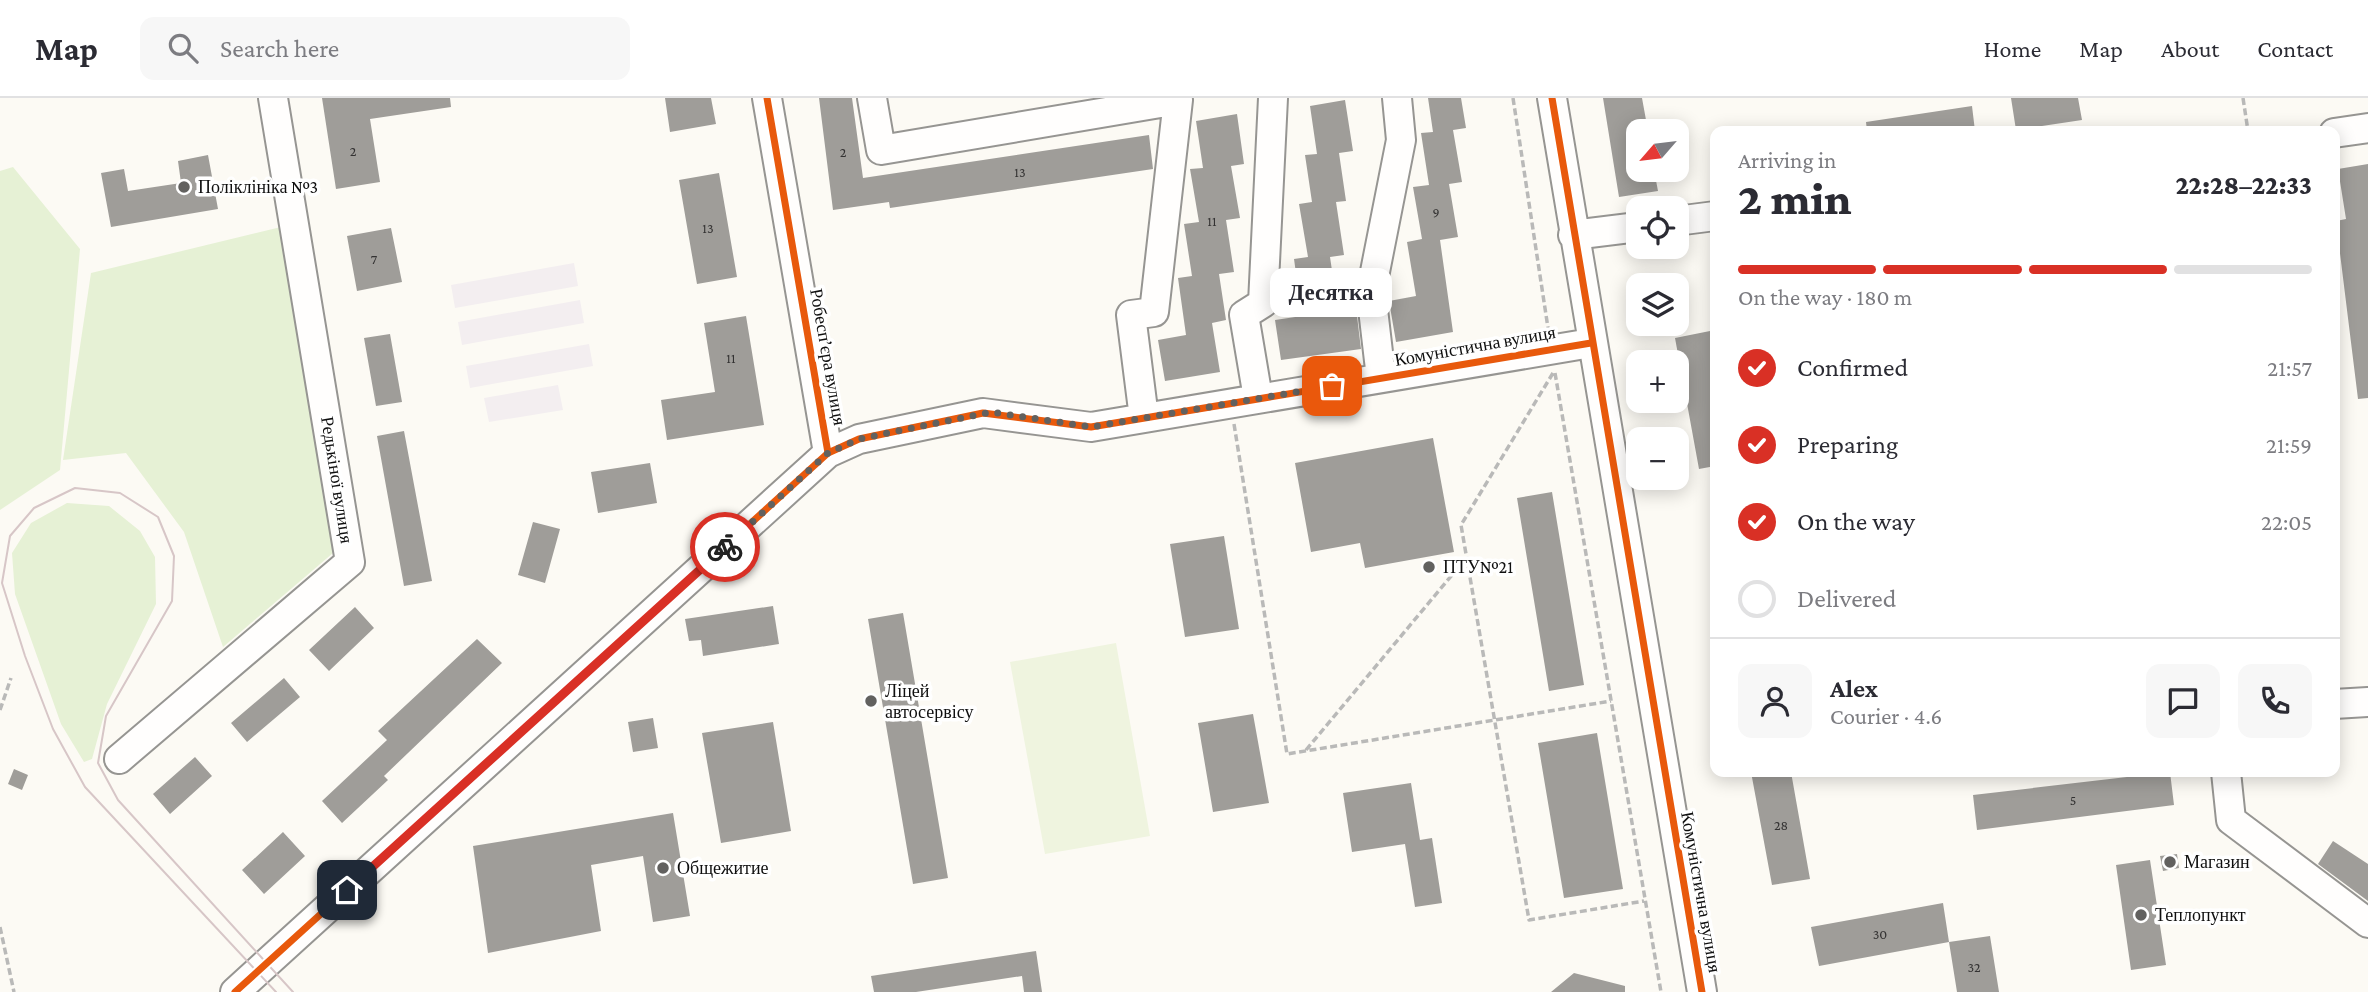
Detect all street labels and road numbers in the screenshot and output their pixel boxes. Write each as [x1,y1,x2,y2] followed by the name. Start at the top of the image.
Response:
[806,287,850,427] street label: Робесп’єра вулиця
[1393,322,1557,370] street label: Комуністична вулиця
[317,415,357,545] street label: Редькіної вулиця
[1677,810,1725,974] street label: Комуністична вулиця

